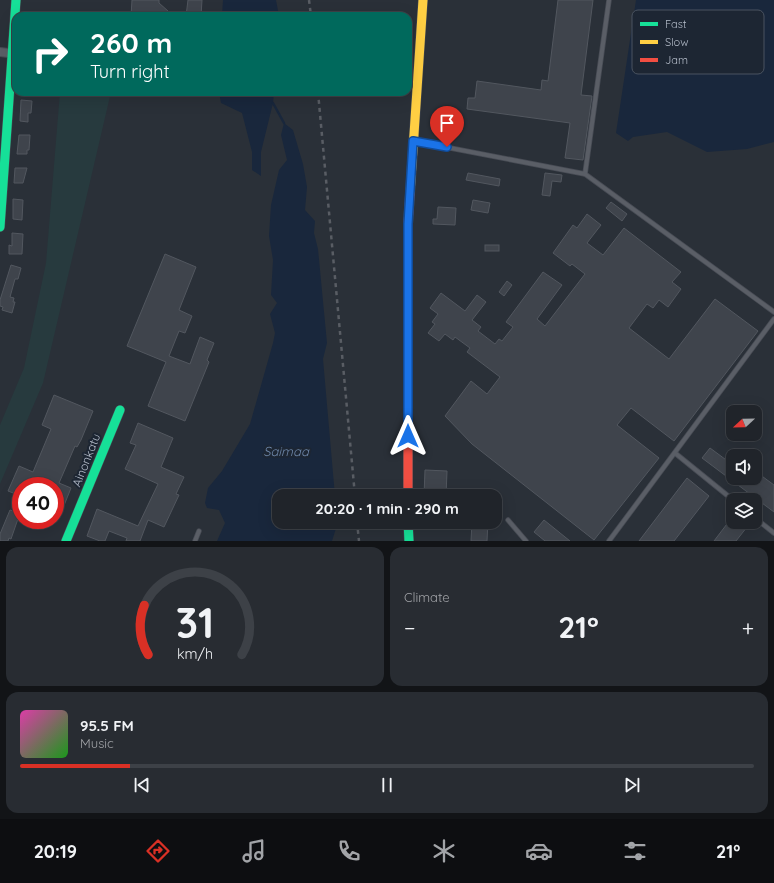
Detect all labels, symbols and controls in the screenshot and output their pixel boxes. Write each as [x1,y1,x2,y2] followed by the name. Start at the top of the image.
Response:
[632,10,764,74] legend
[665,17,687,31] text: Fast
[90,25,172,60] text: 260 m
[24,28,76,80] icon: right
[665,35,689,49] text: Slow
[665,53,688,67] text: Jam
[90,60,170,83] text: Turn right
[430,106,464,147] pin
[436,112,458,134] icon: arrive
[726,405,762,441] north arrow
[726,405,762,529] map controls
[387,415,429,457] position arrow
[69,431,103,489] street label: Ainonkatu
[263,443,310,459] water label: Saimaa
[726,449,762,485] button: sound
[12,477,64,529] speed limit sign: 40
[726,493,762,529] button: layers
[315,499,459,518] text: 20:20 · 1 min · 290 m
[404,589,450,605] text: Climate
[176,595,214,647] text: 31
[558,608,599,646] text: 21°
[404,614,415,642] text: −
[742,614,754,642] text: +
[177,644,213,662] text: km/h
[80,716,134,735] text: 95.5 FM
[80,735,114,751] text: Music
[131,774,153,796] icon: previous
[376,774,398,796] icon: pause
[621,774,643,796] icon: next
[144,837,172,865] icon: directions
[240,837,268,865] icon: music
[335,837,363,865] icon: phone
[430,837,458,865] icon: climate
[525,837,553,865] icon: car
[621,837,649,865] icon: filters
[34,840,77,863] text: 20:19
[716,840,740,863] text: 21°

